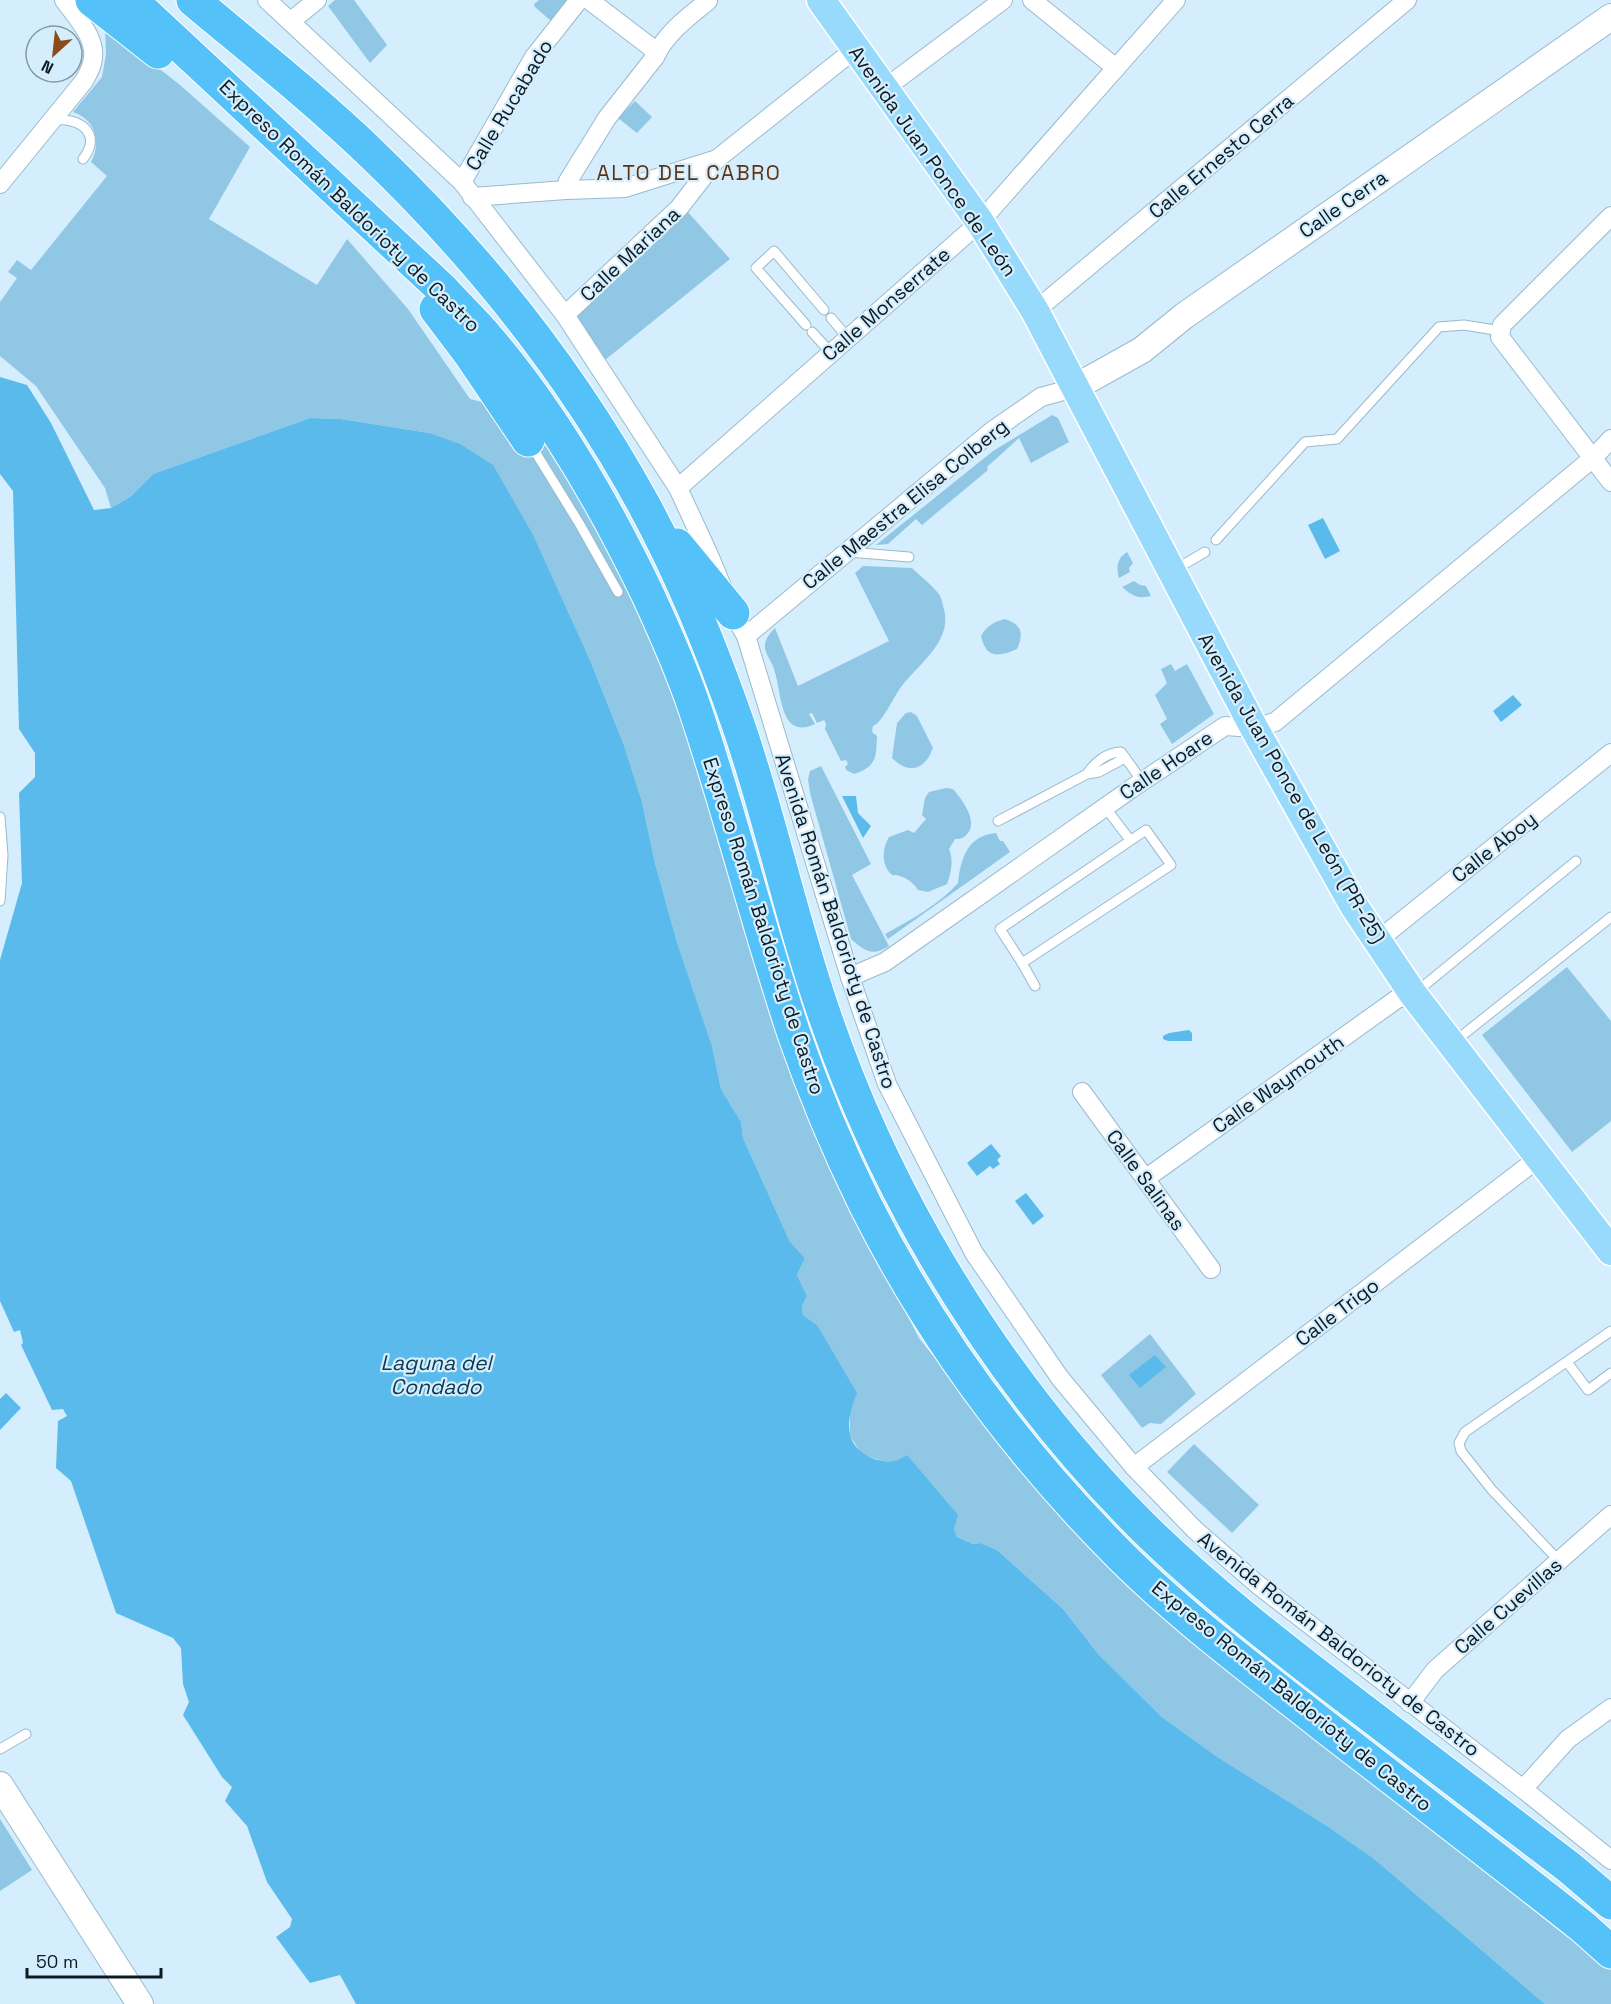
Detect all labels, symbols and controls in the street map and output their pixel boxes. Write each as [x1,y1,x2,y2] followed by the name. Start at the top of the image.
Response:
[24,24,84,84] north arrow
[460,35,558,175] street label: Calle Rucabado
[843,40,1023,282] street label: Avenida Juan Ponce de León
[38,55,57,79] text: N
[214,74,486,338] street label: Expreso Román Baldorioty de Castro
[1143,88,1299,224] street label: Calle Ernesto Cerra
[597,159,781,186] district label: ALTO DEL CABRO
[1294,164,1392,244] street label: Calle Cerra
[574,201,686,307] street label: Calle Mariana
[816,241,956,367] street label: Calle Monserrate
[797,413,1013,595] street label: Calle Maestra Elisa Colberg
[1192,628,1392,948] street label: Avenida Juan Ponce de León (PR-25)
[1114,724,1218,806] street label: Calle Hoare
[769,750,903,1092] street label: Avenida Román Baldorioty de Castro
[697,754,831,1098] street label: Expreso Román Baldorioty de Castro
[1446,806,1542,888] street label: Calle Aboy
[1207,1029,1349,1139] street label: Calle Waymouth
[1101,1124,1191,1236] street label: Calle Salinas
[1290,1272,1384,1352] street label: Calle Trigo
[380,1349,494,1400] water label: Laguna del Condado
[1193,1526,1485,1762] street label: Avenida Román Baldorioty de Castro
[1448,1552,1568,1660] street label: Calle Cuevillas
[1147,1575,1437,1817] street label: Expreso Román Baldorioty de Castro
[27,1941,160,1979] scale bar
[36,1950,78,1973] text: 50 m

